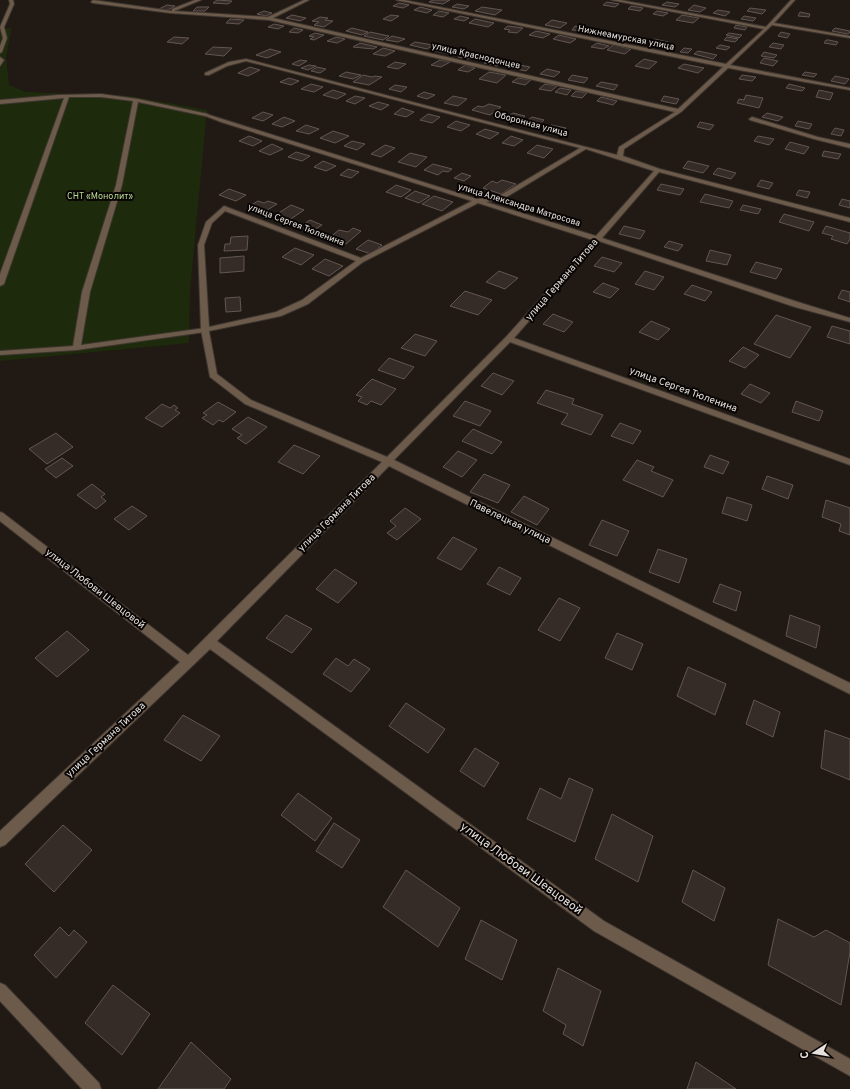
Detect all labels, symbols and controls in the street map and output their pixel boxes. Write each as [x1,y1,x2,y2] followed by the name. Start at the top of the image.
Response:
[577,23,675,53] street label: Нижнеамурская улица
[431,40,521,72] street label: улица Краснодонцев
[493,109,569,139] street label: Оборонная улица
[456,181,582,229] street label: улица Александра Матросова
[67,191,133,202] park label: СНТ «Монолит»
[246,201,346,249] street label: улица Сергея Тюленина
[523,236,601,324] street label: улица Германа Титова
[627,364,739,416] street label: улица Сергея Тюленина
[296,472,378,554] street label: улица Германа Титова
[467,497,553,547] street label: Павелецкая улица
[43,546,148,632] street label: улица Любови Шевцовой
[63,700,149,780] street label: улица Германа Титова
[457,819,585,919] street label: улица Любови Шевцовой
[794,1033,834,1073] north arrow
[798,1050,813,1060] text: С

